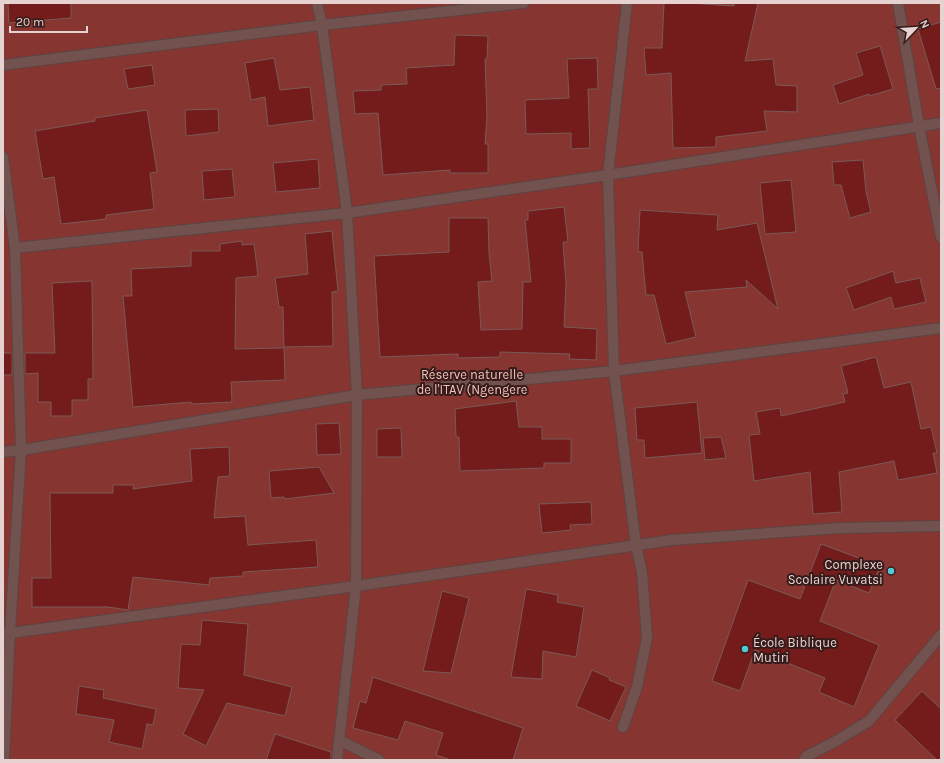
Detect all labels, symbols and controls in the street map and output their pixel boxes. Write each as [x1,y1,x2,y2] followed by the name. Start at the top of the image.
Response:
[10,8,87,34] scale bar
[896,8,936,48] north arrow
[16,15,44,29] text: 20 m
[917,18,932,30] text: N
[417,367,528,397] park label: Réserve naturelle de l'ITAV (Ngengere
[788,557,883,587] place label: Complexe Scolaire Vuvatsi
[886,566,896,576] marker: Complexe Scolaire Vuvatsi
[753,633,837,665] place label: École Biblique Mutiri
[740,644,750,654] marker: École Biblique Mutiri

